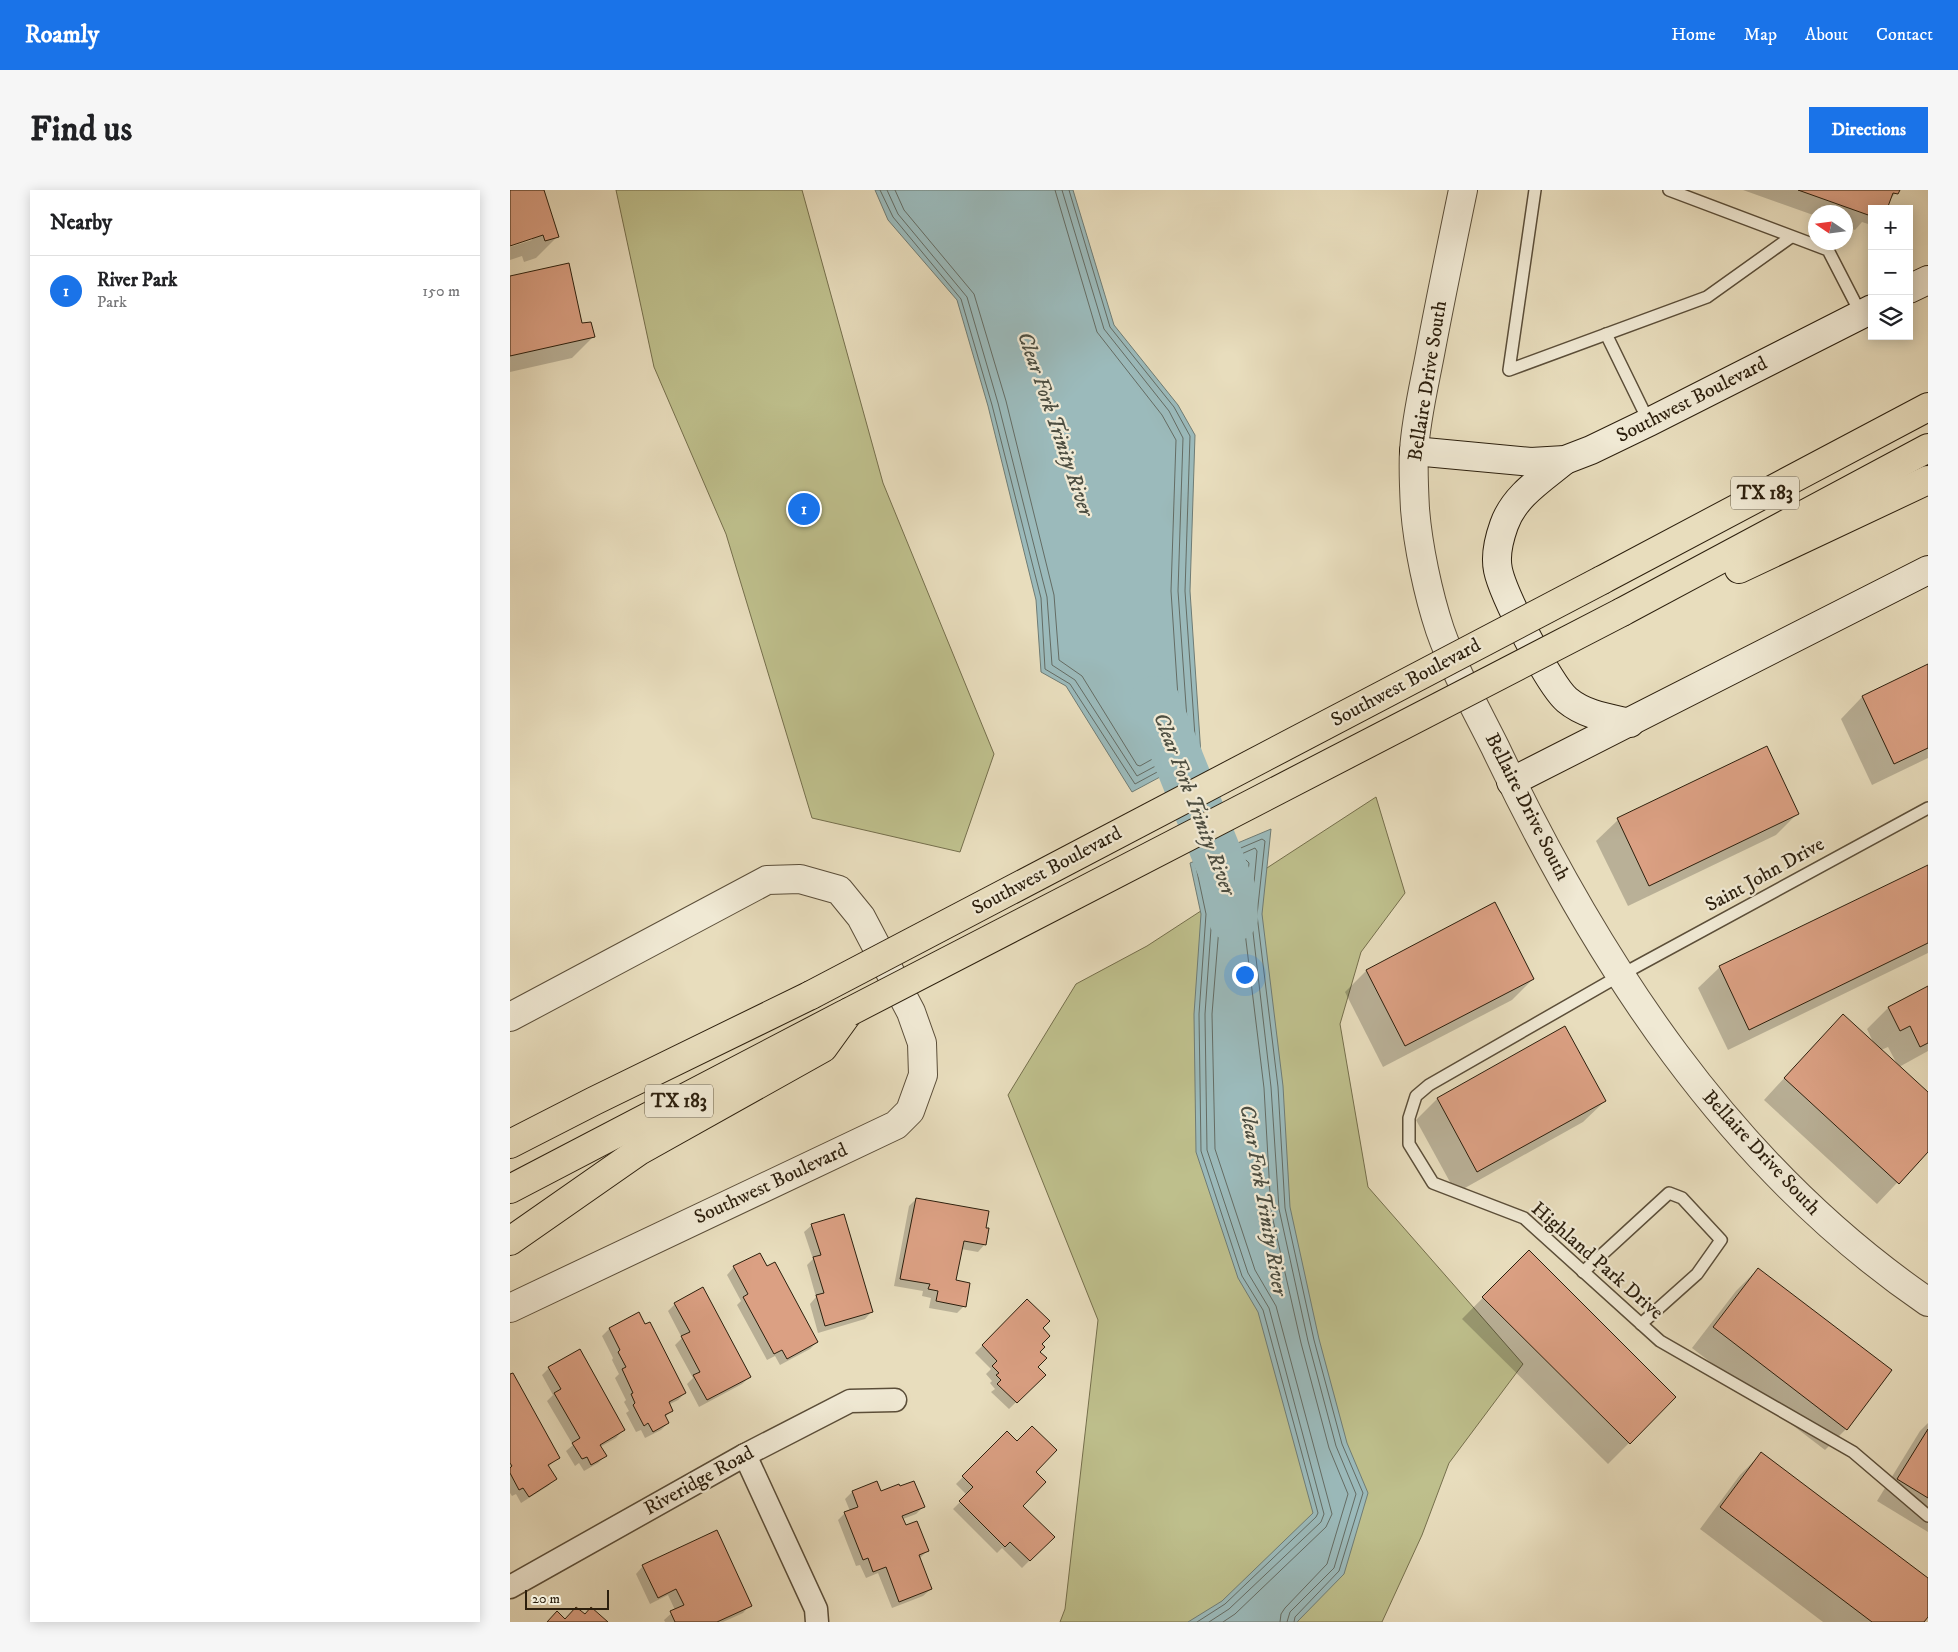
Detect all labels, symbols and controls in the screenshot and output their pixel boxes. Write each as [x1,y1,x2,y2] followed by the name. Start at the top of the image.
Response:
[25,20,99,50] text: Roamly
[1671,24,1716,46] text: Home
[1744,24,1777,46] text: Map
[1805,24,1848,46] text: About
[1876,24,1933,46] text: Contact
[1809,107,1928,153] button: Directions
[30,108,132,152] text: Find us
[1808,205,1853,250] north arrow
[1868,205,1913,340] map controls
[1868,205,1913,250] button: +
[50,210,112,236] text: Nearby
[1868,250,1913,295] button: −
[97,269,177,292] text: River Park
[63,281,69,301] text: 1
[422,281,460,301] text: 150 m
[97,292,127,312] text: Park
[1868,295,1913,340] button: layers
[1403,298,1453,463] street label: Bellaire Drive South
[1011,328,1099,521] water label: Clear Fork Trinity River
[1612,351,1772,449] street label: Southwest Boulevard
[1731,476,1799,510] road number: TX 183
[788,490,820,528] pin: 1
[1327,633,1485,733] street label: Southwest Boulevard
[1147,709,1241,900] water label: Clear Fork Trinity River
[1479,729,1575,885] street label: Bellaire Drive South
[968,821,1126,921] street label: Southwest Boulevard
[1701,832,1829,918] street label: Saint John Drive
[1232,962,1258,988] your location
[645,1084,713,1118] road number: TX 183
[1697,1085,1826,1221] street label: Bellaire Drive South
[1233,1102,1293,1299] water label: Clear Fork Trinity River
[691,1138,852,1230] street label: Southwest Boulevard
[1526,1197,1668,1325] street label: Highland Park Drive
[640,1441,758,1521] street label: Riveridge Road
[525,1587,609,1610] scale bar
[532,1590,560,1608] text: 20 m

